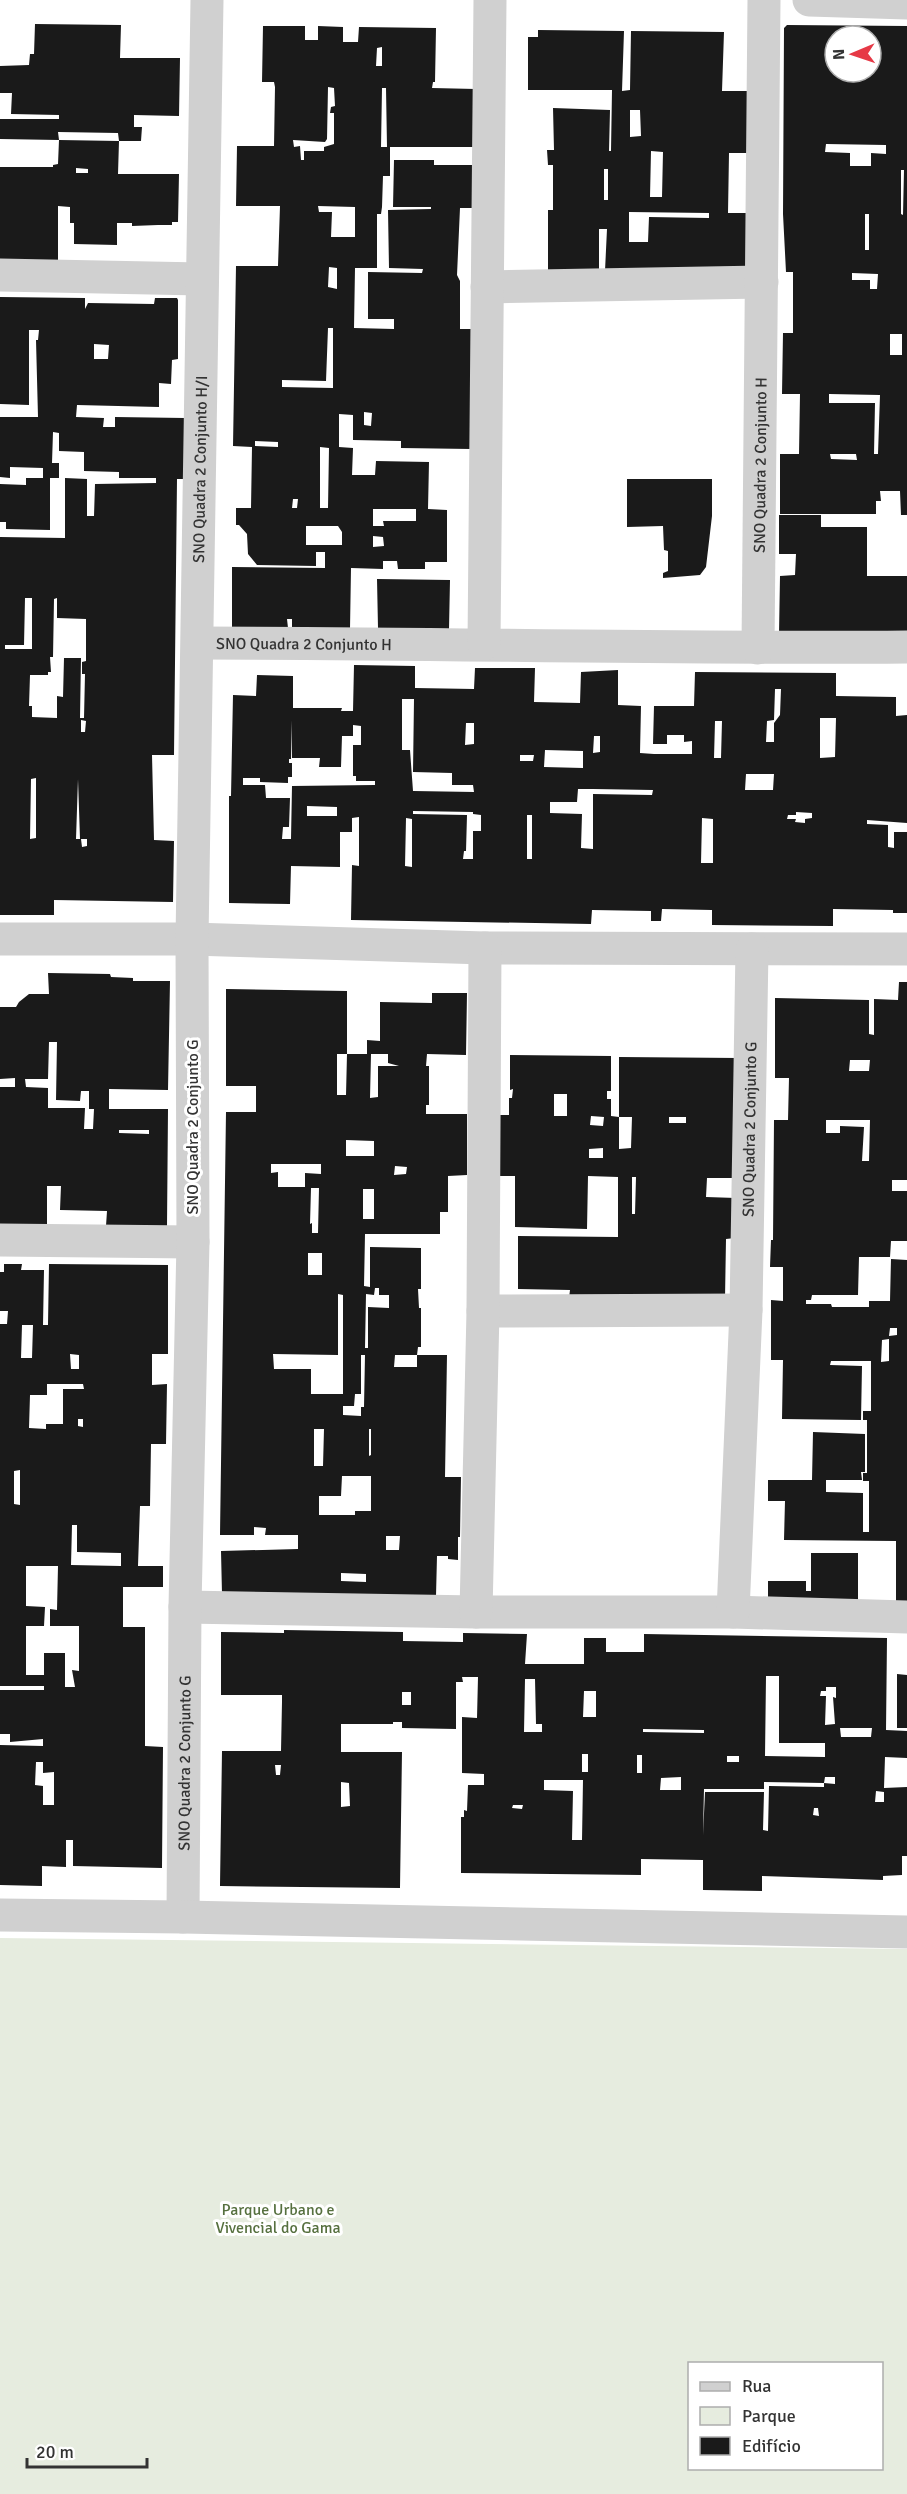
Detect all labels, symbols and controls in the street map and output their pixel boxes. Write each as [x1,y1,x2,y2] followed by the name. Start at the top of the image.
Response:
[823,24,883,84] north arrow
[829,49,849,60] text: N
[189,375,212,563] street label: SNO Quadra 2 Conjunto H/I
[750,377,772,553] street label: SNO Quadra 2 Conjunto H
[216,634,392,655] street label: SNO Quadra 2 Conjunto H
[183,1039,203,1215] street label: SNO Quadra 2 Conjunto G
[739,1041,761,1217] street label: SNO Quadra 2 Conjunto G
[174,1675,196,1851] street label: SNO Quadra 2 Conjunto G
[215,2200,341,2238] park label: Parque Urbano e Vivencial do Gama
[688,2362,883,2470] legend
[742,2375,771,2397] text: Rua
[742,2405,796,2427] text: Parque
[27,2431,147,2469] scale bar
[742,2435,801,2457] text: Edifício
[36,2441,74,2463] text: 20 m

